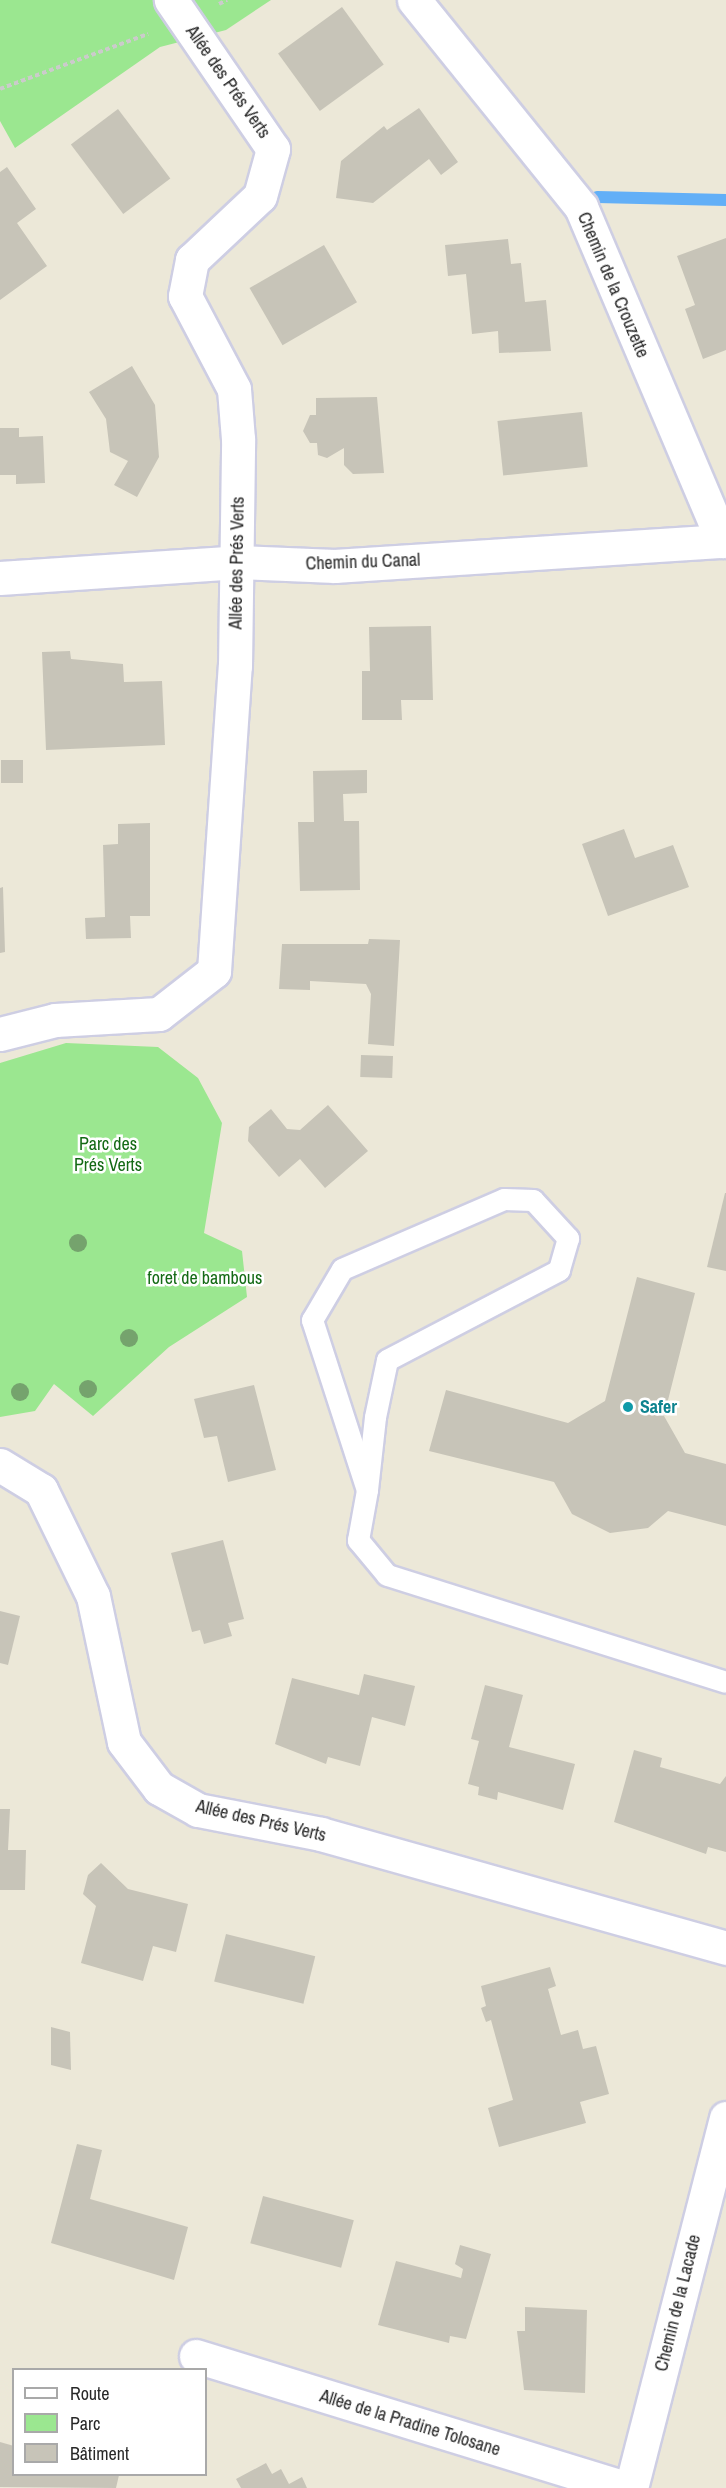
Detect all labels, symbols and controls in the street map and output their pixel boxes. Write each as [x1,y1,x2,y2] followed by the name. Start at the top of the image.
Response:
[181,21,275,143] street label: Allée des Prés Verts
[573,209,653,361] street label: Chemin de la Crouzette
[225,496,249,630] street label: Allée des Prés Verts
[305,549,421,575] street label: Chemin du Canal
[74,1134,142,1176] park label: Parc des Prés Verts
[148,1267,262,1289] park label: foret de bambous
[640,1396,677,1418] place label: Safer
[621,1400,635,1414] marker: Safer
[194,1796,328,1846] street label: Allée des Prés Verts
[651,2232,705,2374] street label: Chemin de la Lacade
[12,2368,207,2476] legend
[70,2381,109,2406] text: Route
[317,2385,503,2461] street label: Allée de la Pradine Tolosane
[70,2411,100,2436] text: Parc
[70,2441,129,2466] text: Bâtiment

